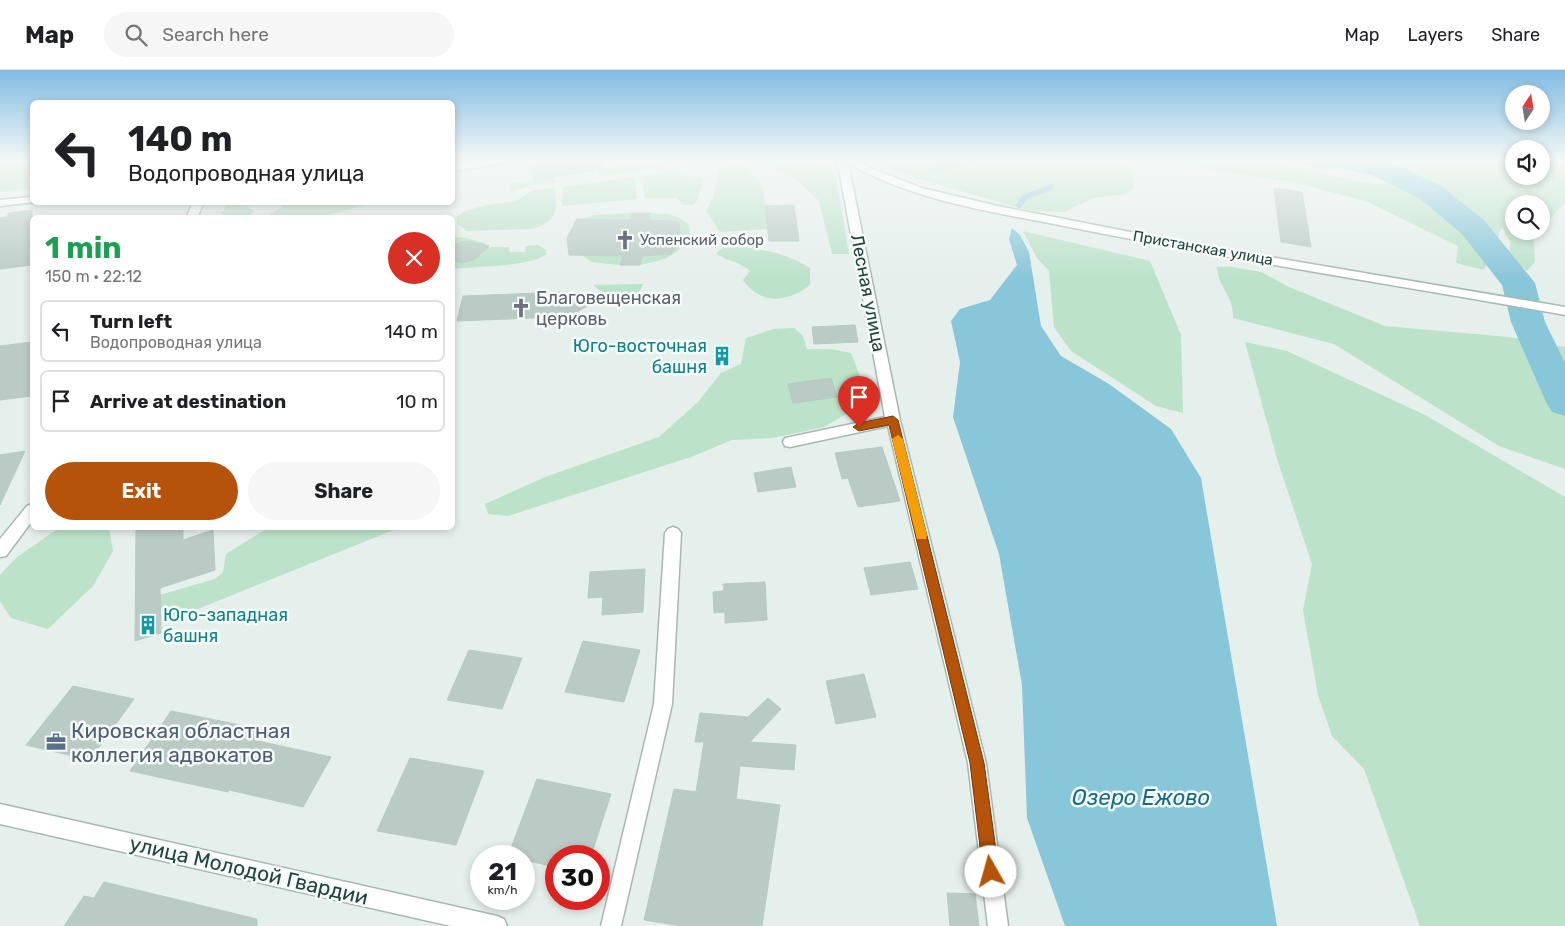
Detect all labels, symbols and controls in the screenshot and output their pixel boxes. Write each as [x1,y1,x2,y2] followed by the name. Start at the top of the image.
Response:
[104,12,454,57] search box
[25,21,74,49] text: Map
[122,21,150,49] icon: search
[162,23,269,46] text: Search here
[1345,24,1380,46] text: Map
[1408,24,1463,46] text: Layers
[1491,24,1540,46] text: Share
[1505,85,1550,130] north arrow
[1505,85,1550,240] map controls
[128,118,233,160] text: 140 m
[45,120,110,185] icon: left
[1505,140,1550,185] button: sound
[128,160,364,187] text: Водопроводная улица
[1505,195,1550,240] button: search
[1132,227,1274,269] street label: Пристанская улица
[614,229,636,251] church icon: Успенский собор
[45,230,122,266] text: 1 min
[640,231,764,249] place label: Успенский собор
[388,232,440,284] button: close
[846,232,890,354] street label: Лесная улица
[45,267,142,286] text: 150 m · 22:12
[536,287,681,330] place label: Благовещенская церковь
[510,297,532,319] church icon: Благовещенская церковь
[90,310,172,333] text: Turn left
[47,317,75,345] icon: left
[384,320,438,343] text: 140 m
[90,333,262,352] text: Водопроводная улица
[573,335,707,378] place label: Юго-восточная башня
[711,345,733,367] building icon: Юго-восточная башня
[838,376,880,427] pin
[845,383,873,411] icon: arrive
[47,387,75,415] icon: arrive
[90,390,286,413] text: Arrive at destination
[396,390,438,413] text: 10 m
[45,462,238,520] button: Exit
[248,462,440,520] button: Share
[163,604,288,647] place label: Юго-западная башня
[137,614,159,636] building icon: Юго-западная башня
[71,718,291,767] place label: Кировская областная коллегия адвокатов
[45,731,67,753] office icon: Кировская областная коллегия адвокатов
[1072,784,1210,811] water label: Озеро Ежово
[127,830,371,910] street label: улица Молодой Гвардии
[545,845,610,910] speed limit sign: 30
[964,845,1016,897] position arrow
[488,857,517,886] text: 21
[488,883,517,897] text: km/h

